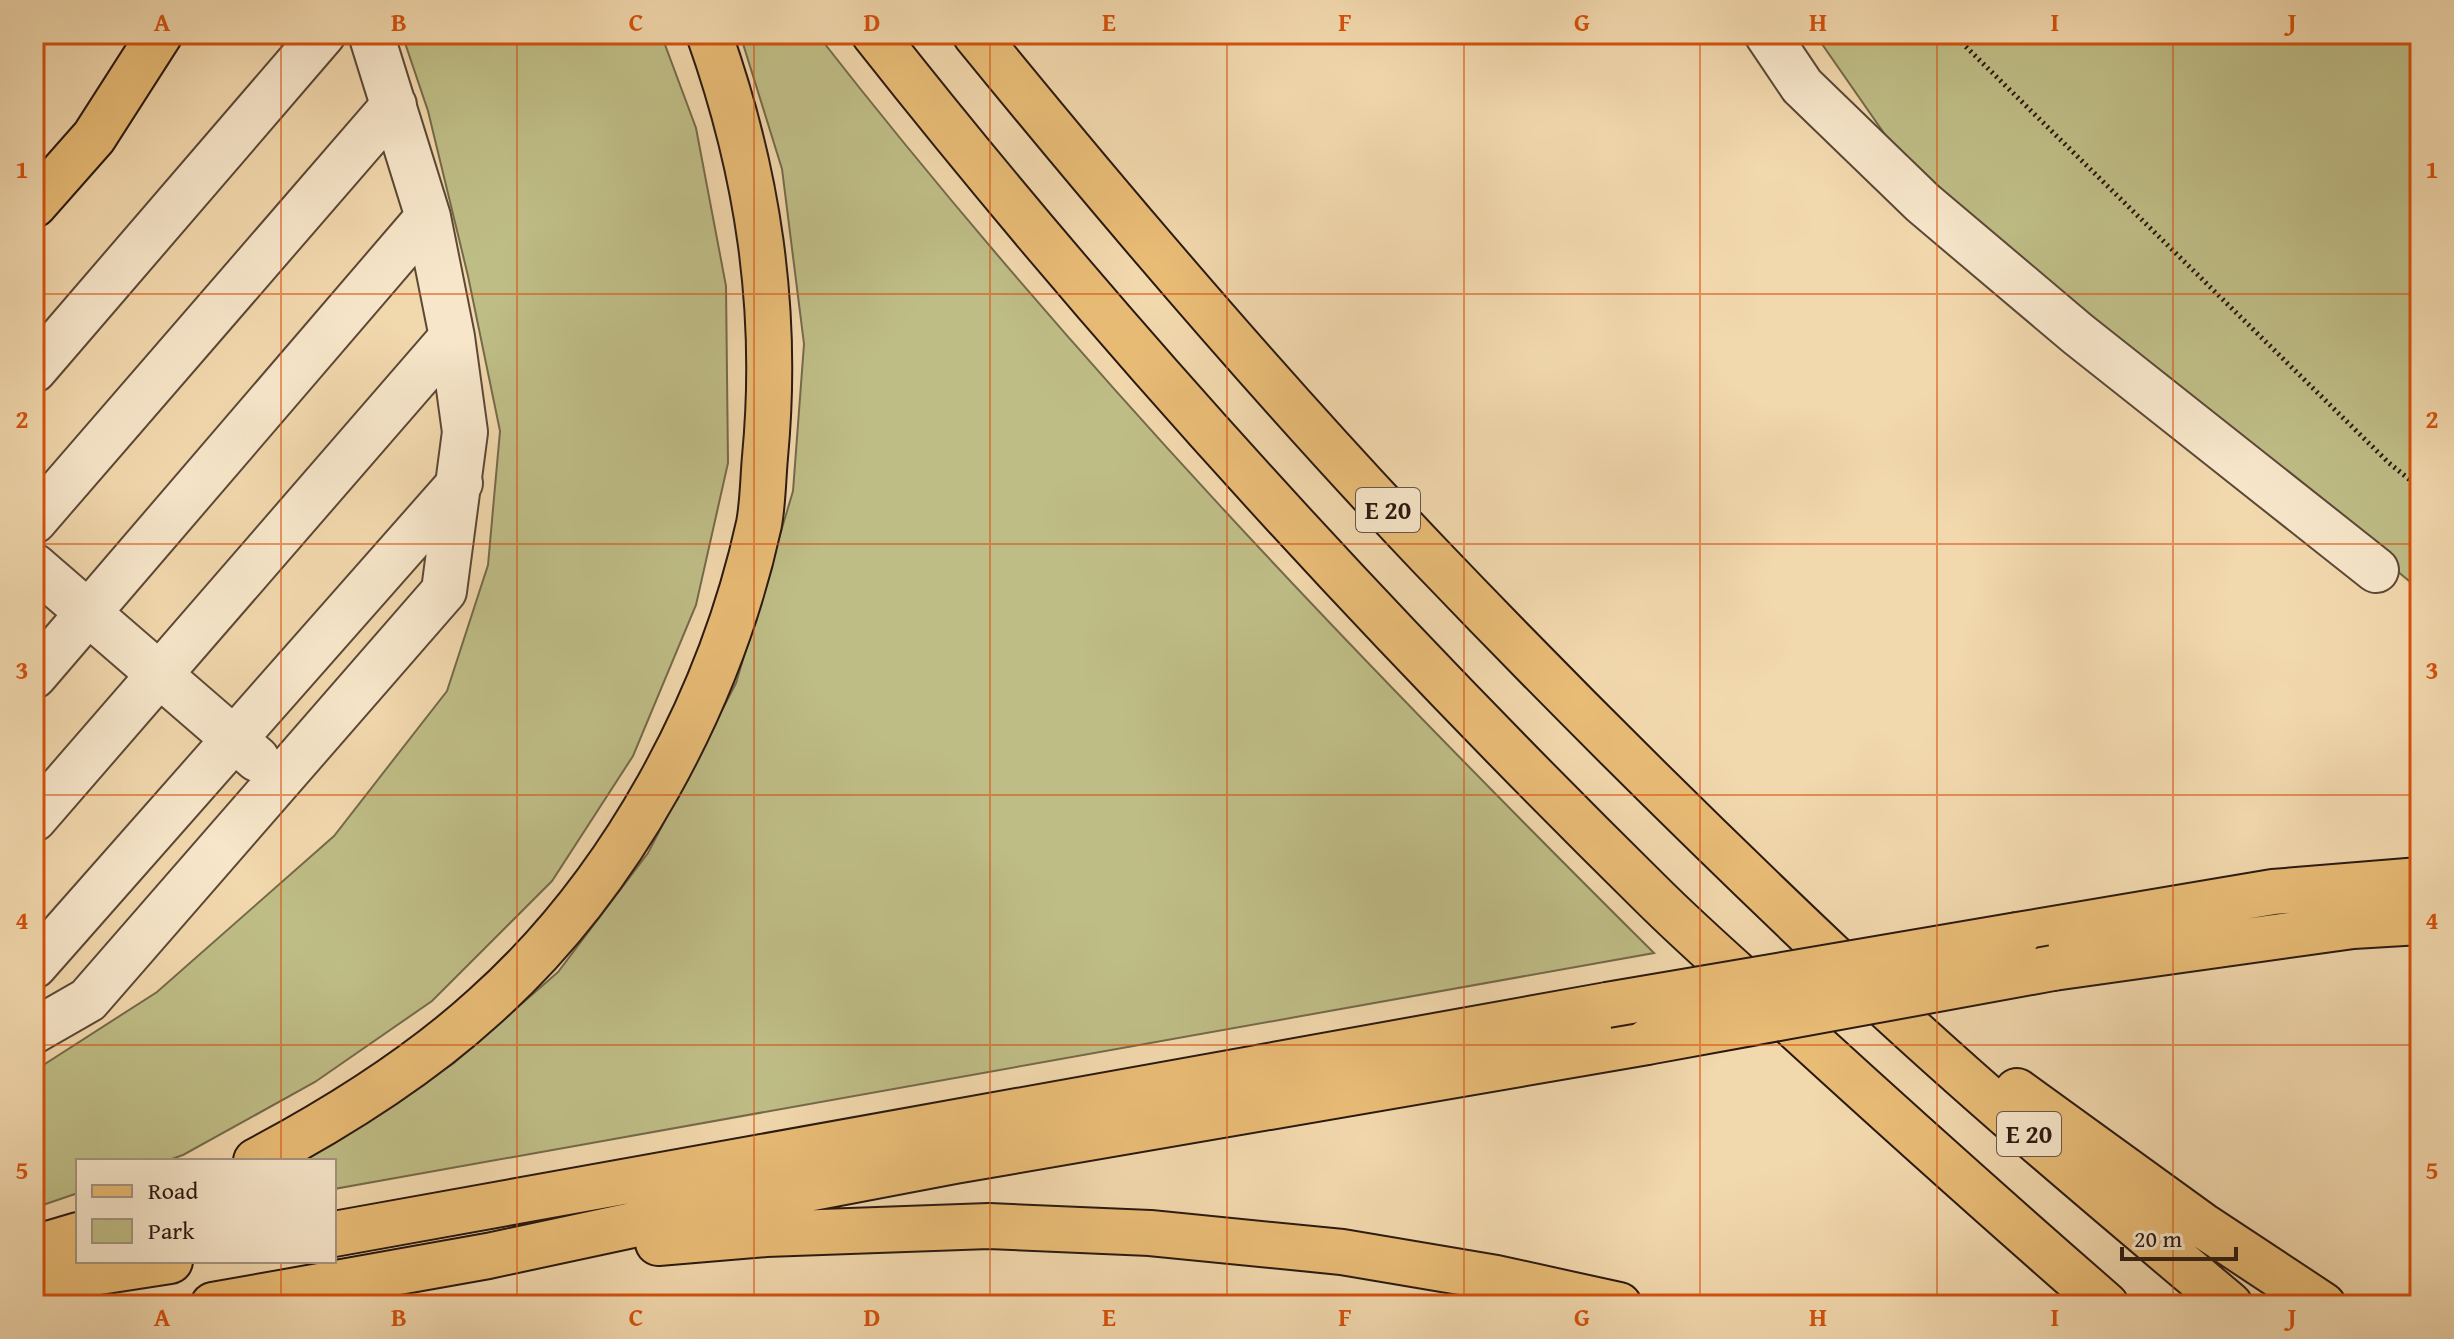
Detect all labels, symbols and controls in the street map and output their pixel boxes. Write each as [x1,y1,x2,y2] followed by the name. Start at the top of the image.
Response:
[154,2,171,41] text: A
[391,2,407,41] text: B
[629,2,643,41] text: C
[864,2,880,41] text: D
[1102,2,1116,41] text: E
[1338,2,1352,41] text: F
[1574,2,1590,41] text: G
[1809,2,1827,41] text: H
[2051,2,2059,41] text: I
[2284,2,2297,41] text: J
[15,149,29,188] text: 1
[2425,149,2439,188] text: 1
[15,399,29,438] text: 2
[2425,399,2439,438] text: 2
[1356,488,1420,532] road number: E 20
[15,650,29,689] text: 3
[2425,650,2439,689] text: 3
[15,900,29,939] text: 4
[2425,900,2439,939] text: 4
[1997,1112,2061,1156] road number: E 20
[15,1150,29,1189] text: 5
[2425,1150,2439,1189] text: 5
[76,1159,336,1263] legend
[148,1173,198,1208] text: Road
[2122,1211,2236,1261] scale bar
[148,1213,195,1248] text: Park
[2134,1221,2182,1256] text: 20 m
[154,1297,171,1336] text: A
[391,1297,407,1336] text: B
[629,1297,643,1336] text: C
[864,1297,880,1336] text: D
[1102,1297,1116,1336] text: E
[1338,1297,1352,1336] text: F
[1574,1297,1590,1336] text: G
[1809,1297,1827,1336] text: H
[2051,1297,2059,1336] text: I
[2284,1297,2297,1336] text: J

